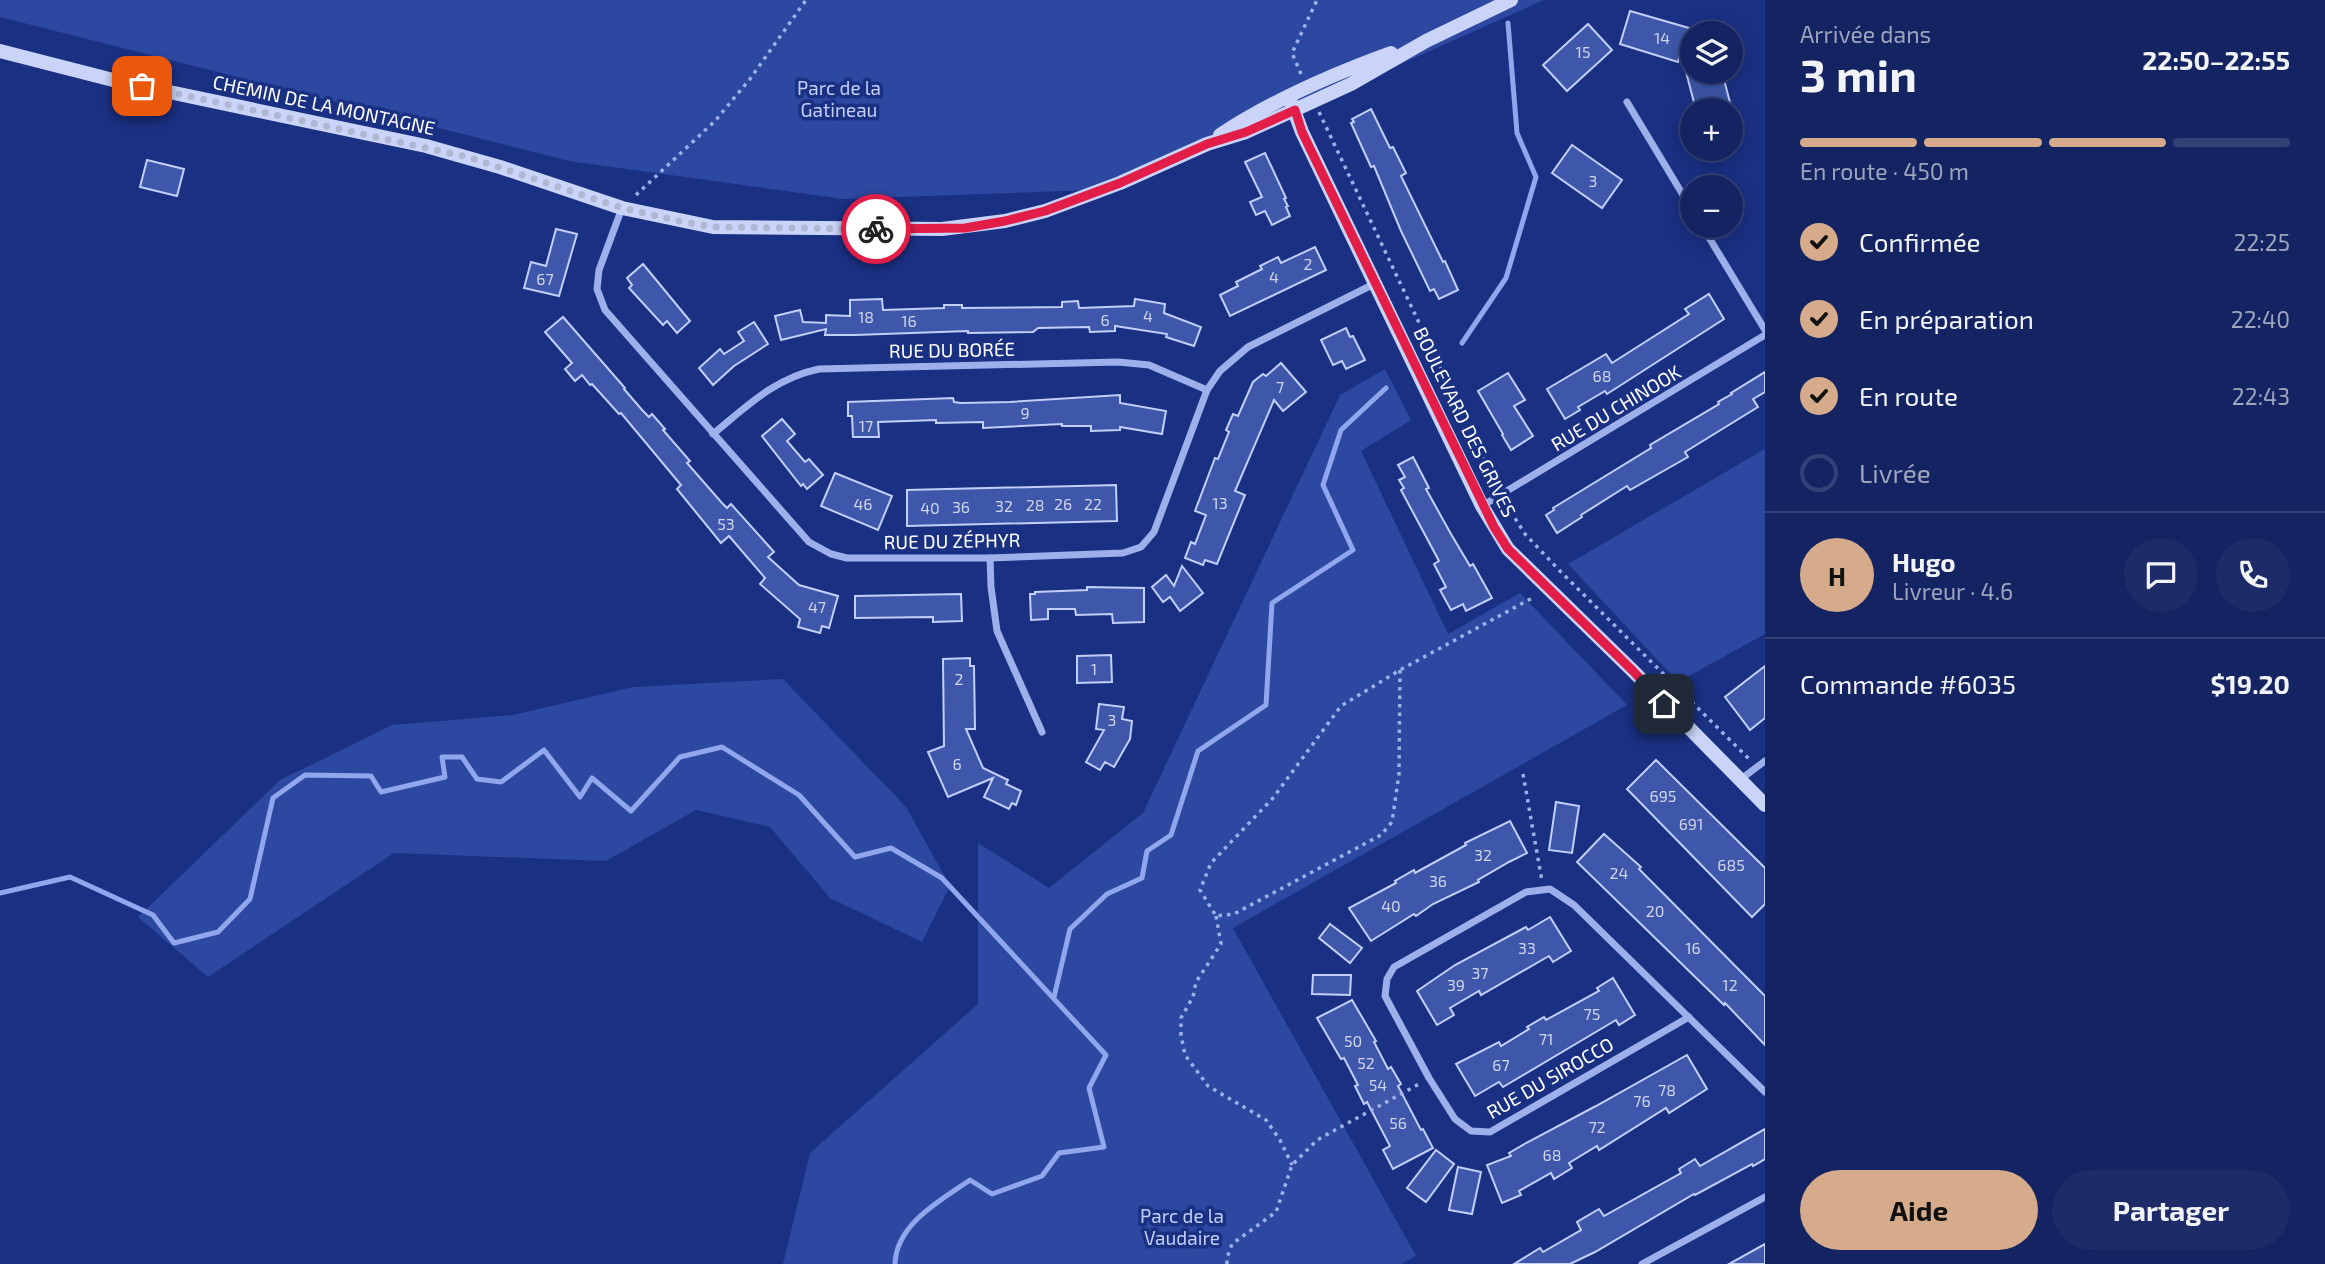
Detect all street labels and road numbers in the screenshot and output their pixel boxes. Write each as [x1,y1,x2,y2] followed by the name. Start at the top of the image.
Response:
[211,70,437,139] street label: CHEMIN DE LA MONTAGNE
[1409,323,1521,521] street label: BOULEVARD DES GRIVES
[889,337,1015,362] street label: RUE DU BORÉE
[1547,360,1685,455] street label: RUE DU CHINOOK
[883,528,1021,553] street label: RUE DU ZÉPHYR
[1482,1032,1617,1123] street label: RUE DU SIROCCO

